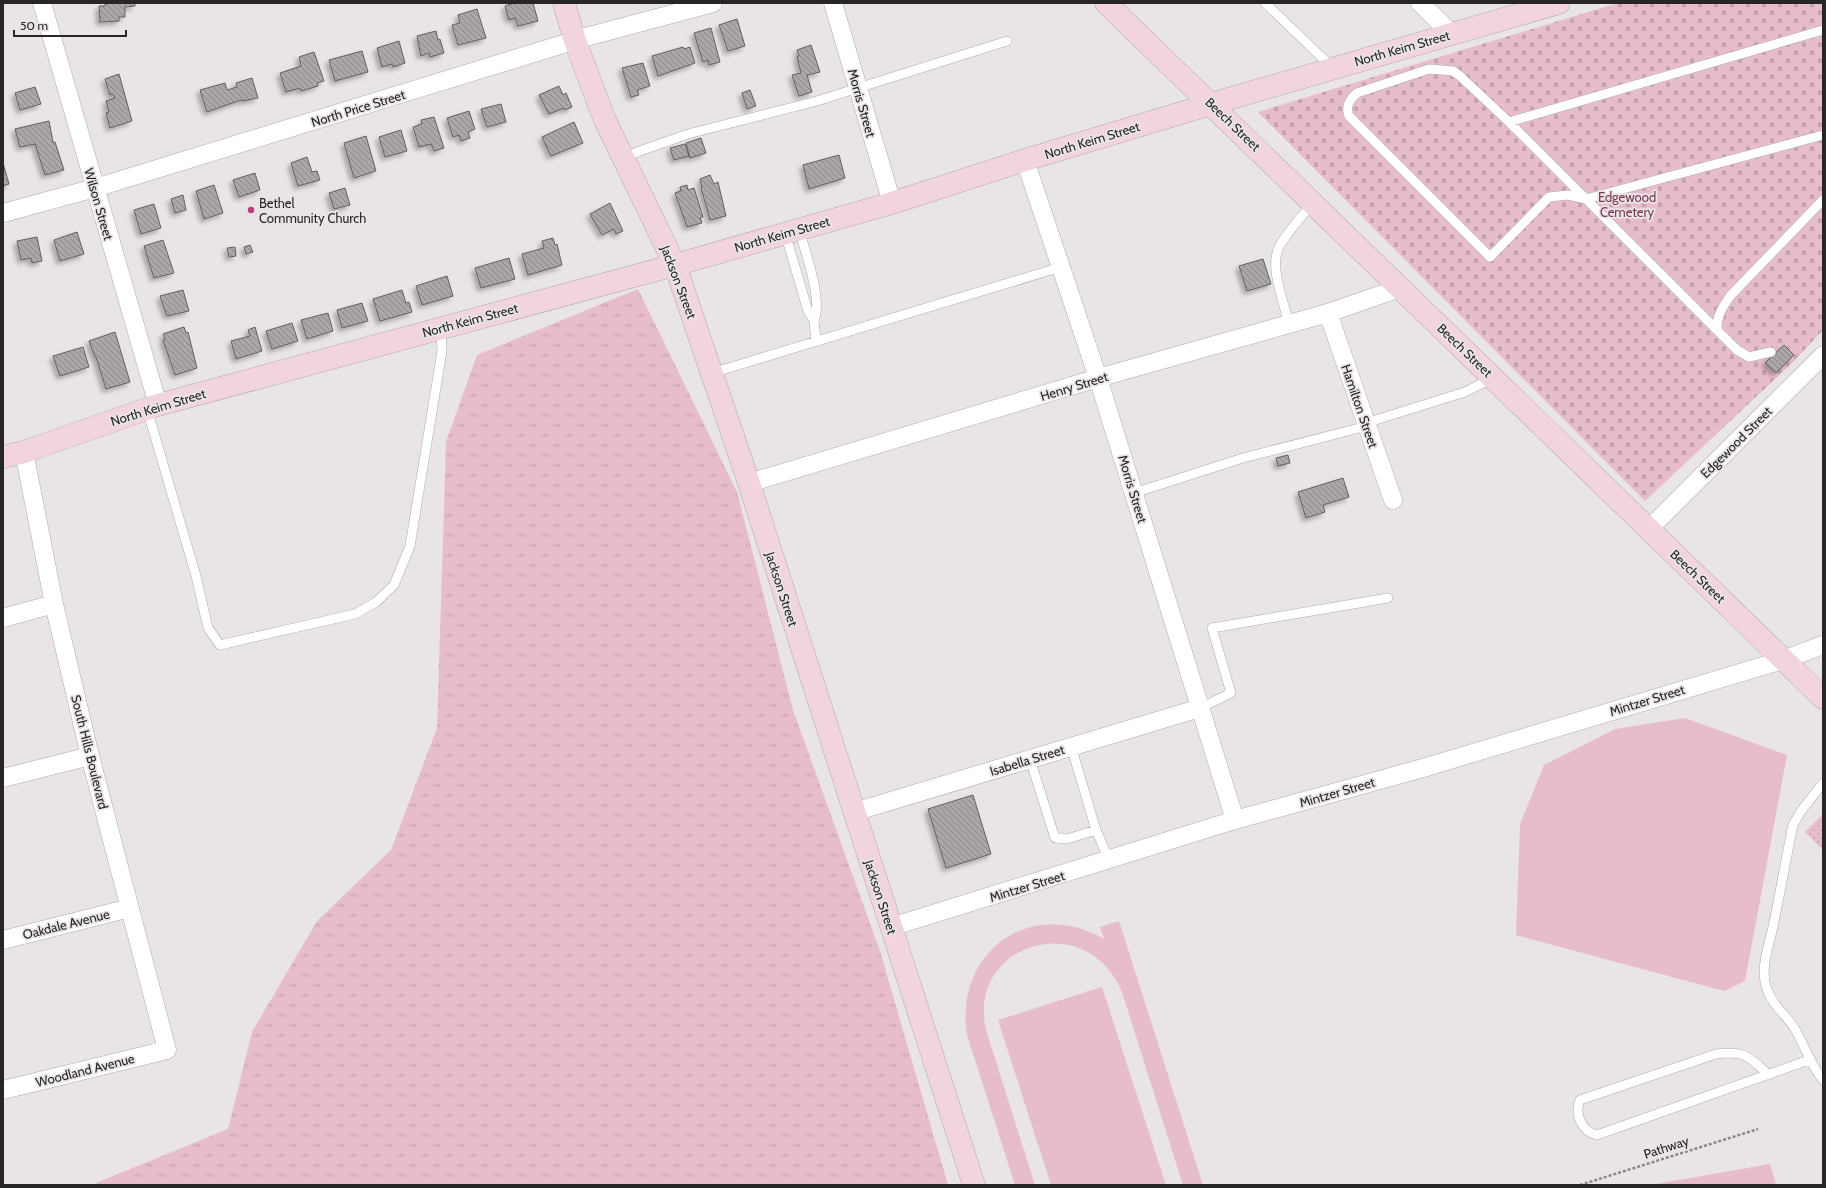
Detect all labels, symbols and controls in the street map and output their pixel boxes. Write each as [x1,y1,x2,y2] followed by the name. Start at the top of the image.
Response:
[14,12,126,38] scale bar
[20,18,48,33] text: 50 m
[1352,27,1452,69] street label: North Keim Street
[845,67,880,140] street label: Morris Street
[309,86,408,130] street label: North Price Street
[1202,94,1264,155] street label: Beech Street
[1042,118,1142,162] street label: North Keim Street
[81,166,117,242] street label: Wilson Street
[1598,189,1656,220] park label: Edgewood Cemetery
[259,195,366,226] place label: Bethel Community Church
[246,205,256,215] marker: Bethel Community Church
[732,213,832,255] street label: North Keim Street
[657,242,701,322] street label: Jackson Street
[420,299,520,340] street label: North Keim Street
[1434,320,1496,381] street label: Beech Street
[1338,362,1382,451] street label: Hamilton Street
[1038,368,1110,404] street label: Henry Street
[108,385,208,429] street label: North Keim Street
[1697,402,1776,481] street label: Edgewood Street
[1115,453,1151,526] street label: Morris Street
[1667,546,1729,607] street label: Beech Street
[762,549,802,629] street label: Jackson Street
[1607,681,1687,719] street label: Mintzer Street
[68,693,112,811] street label: South Hills Boulevard
[988,741,1067,779] street label: Isabella Street
[1297,773,1377,810] street label: Mintzer Street
[861,857,901,937] street label: Jackson Street
[987,867,1067,905] street label: Mintzer Street
[21,905,111,943] street label: Oakdale Avenue
[34,1050,136,1090] street label: Woodland Avenue
[1641,1132,1691,1162] street label: Pathway

